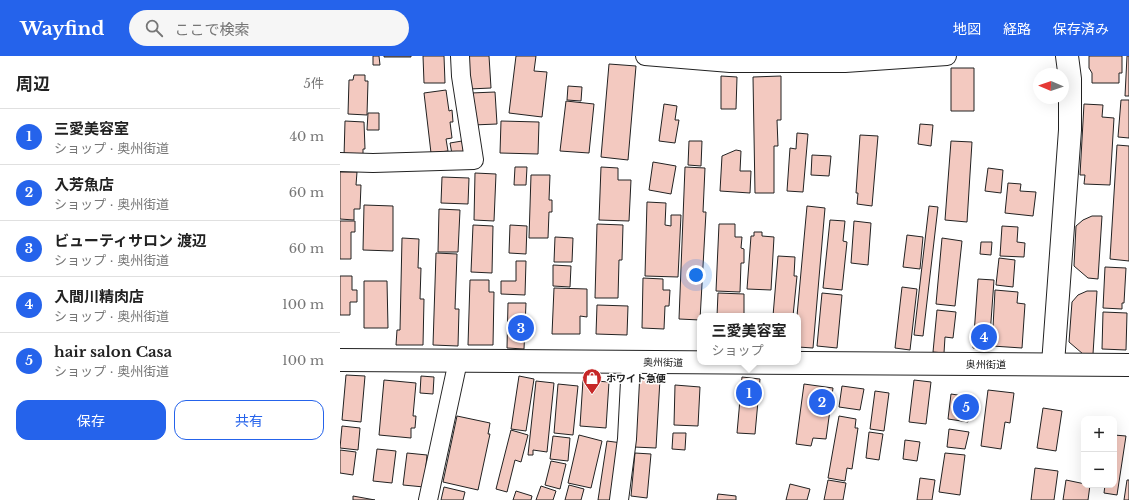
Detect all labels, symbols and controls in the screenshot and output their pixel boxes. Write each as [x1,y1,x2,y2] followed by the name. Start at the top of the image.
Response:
[129,10,409,46] search box
[20,17,105,40] text: Wayfind
[143,17,165,39] icon: search
[175,20,250,39] text: ここで検索
[953,20,981,38] text: 地図
[1003,20,1031,38] text: 経路
[1053,20,1109,38] text: 保存済み
[1033,68,1069,104] north arrow
[16,74,50,95] text: 周辺
[304,75,324,92] text: 5件
[54,119,129,138] text: 三愛美容室
[26,128,32,145] text: 1
[289,128,324,145] text: 40 m
[54,140,169,157] text: ショップ · 奥州街道
[54,175,114,194] text: 入芳魚店
[25,184,33,201] text: 2
[289,184,324,201] text: 60 m
[54,196,169,213] text: ショップ · 奥州街道
[54,231,207,250] text: ビューティサロン 渡辺
[25,240,33,257] text: 3
[289,240,324,257] text: 60 m
[54,252,169,269] text: ショップ · 奥州街道
[686,265,706,285] your location
[54,287,144,306] text: 入間川精肉店
[25,296,33,313] text: 4
[282,296,324,313] text: 100 m
[54,308,169,325] text: ショップ · 奥州街道
[508,313,534,343] pin: 3
[697,313,801,365] popup
[711,321,787,340] text: 三愛美容室
[971,322,997,352] pin: 4
[54,342,172,361] text: hair salon Casa
[711,342,764,359] text: ショップ
[25,352,33,369] text: 5
[282,352,324,369] text: 100 m
[643,356,683,369] street label: 奥州街道
[966,358,1006,371] street label: 奥州街道
[54,363,169,380] text: ショップ · 奥州街道
[581,367,603,395] shop icon: ホワイト急便
[606,372,666,385] place label: ホワイト急便
[736,378,762,408] pin: 1
[809,387,835,417] pin: 2
[953,392,979,422] pin: 5
[16,400,166,440] button: 保存
[174,400,324,440] button: 共有
[1081,416,1117,488] map controls
[1081,416,1117,452] button: +
[1081,452,1117,488] button: −

